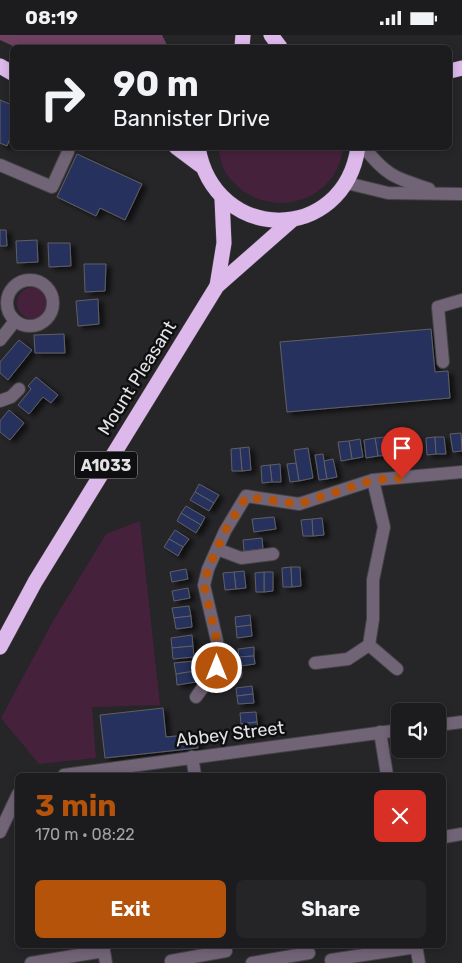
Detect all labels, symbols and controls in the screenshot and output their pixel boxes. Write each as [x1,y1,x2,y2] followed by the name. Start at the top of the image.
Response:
[25,6,78,29] text: 08:19
[113,63,199,105] text: 90 m
[30,65,95,130] icon: right
[113,105,270,132] text: Bannister Drive
[93,317,181,439] street label: Mount Pleasant
[381,427,423,478] pin
[388,434,416,462] icon: arrive
[75,451,137,479] road number: A1033
[190,641,242,693] position arrow
[391,703,446,758] map controls
[391,703,446,758] button: sound
[175,716,285,752] street label: Abbey Street
[35,788,117,824] text: 3 min
[374,790,426,842] button: close
[35,825,135,844] text: 170 m · 08:22
[35,880,226,938] button: Exit
[236,880,426,938] button: Share

